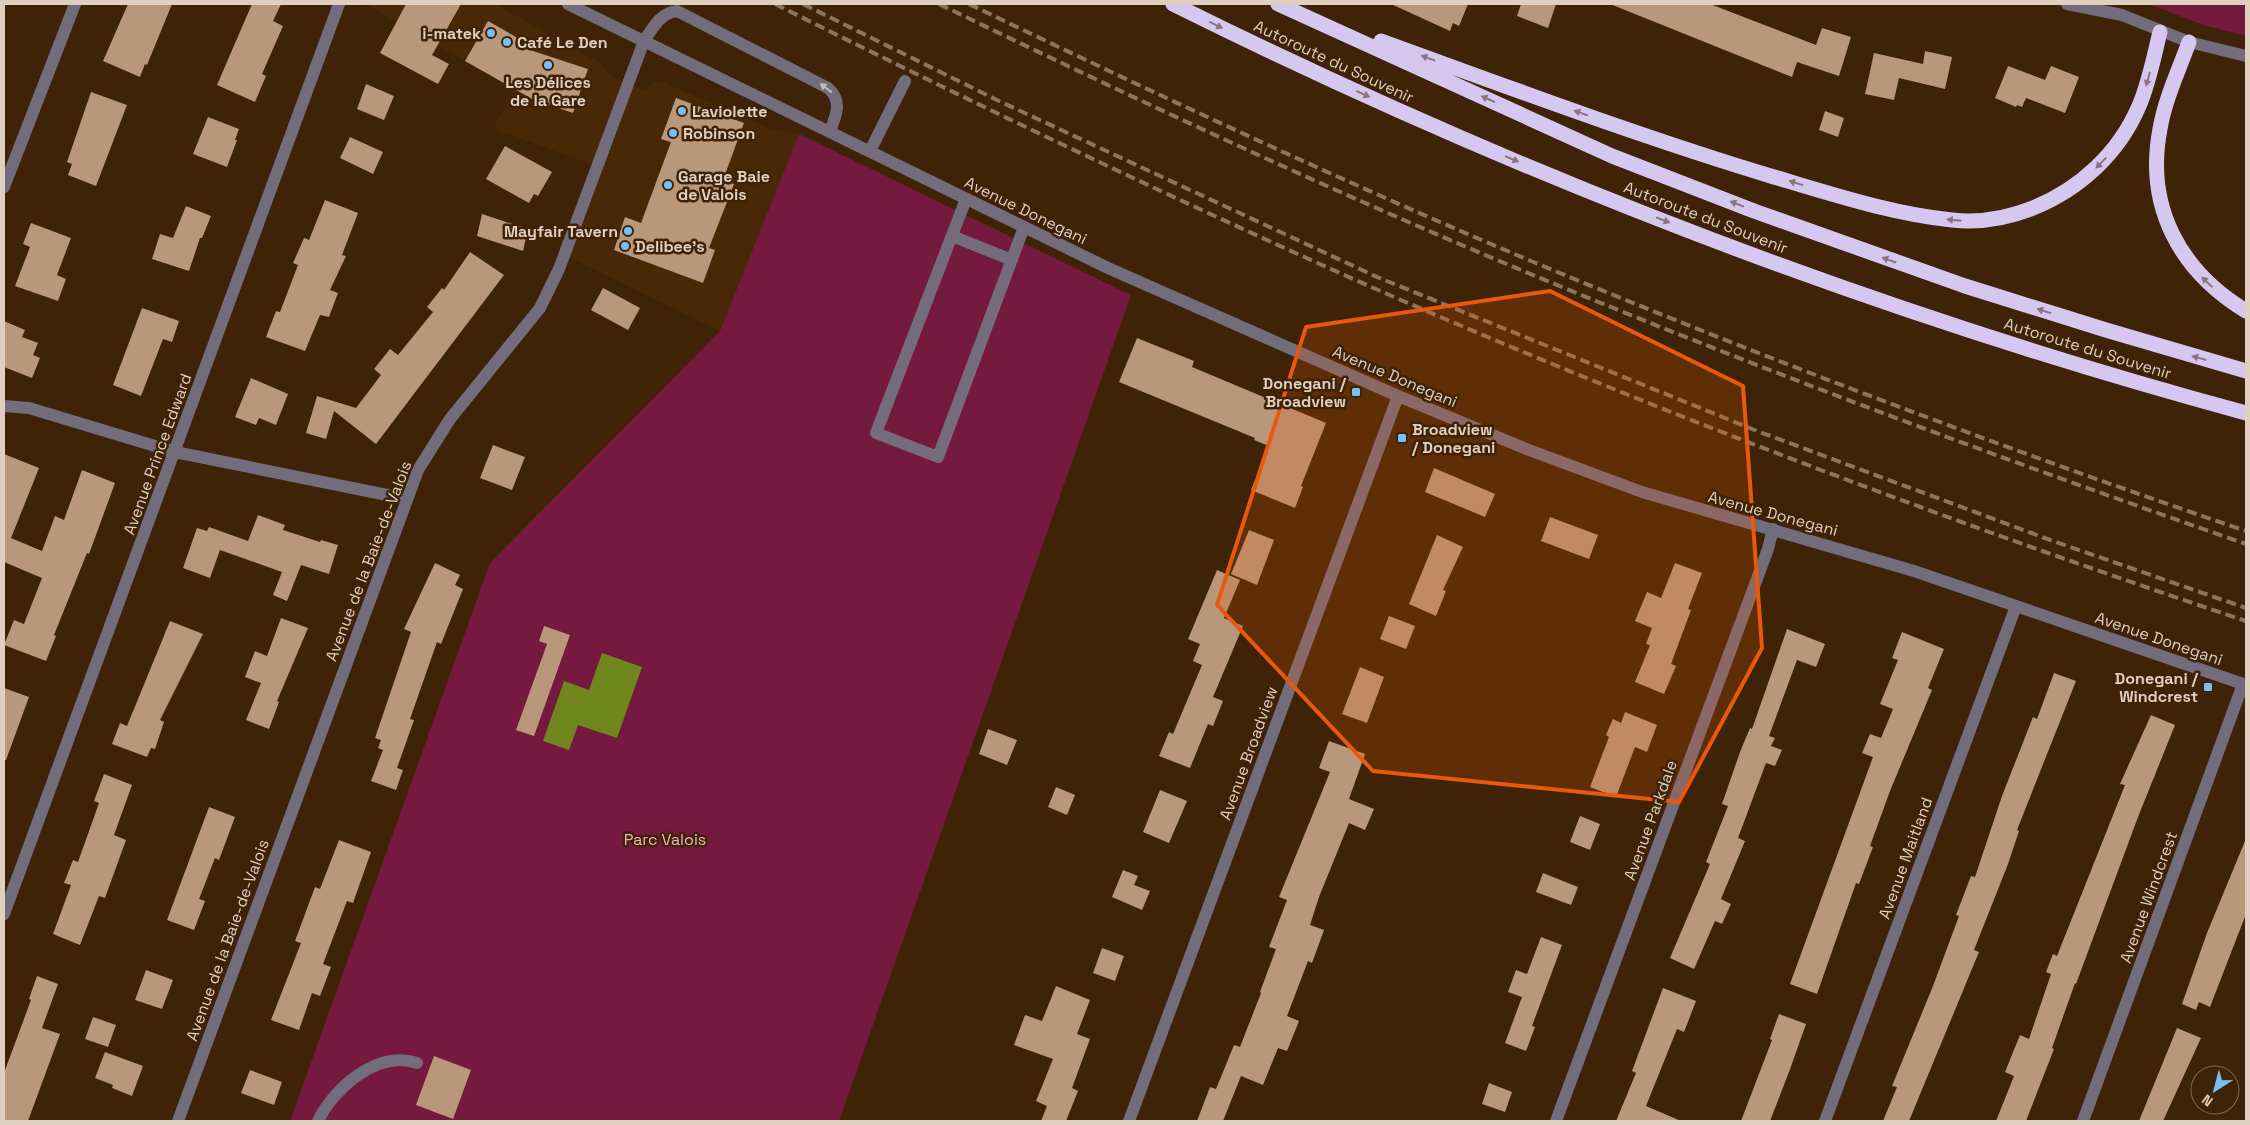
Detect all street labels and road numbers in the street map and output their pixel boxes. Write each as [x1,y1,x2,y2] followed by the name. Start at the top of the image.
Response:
[1250,15,1417,108] street label: Autoroute du Souvenir
[961,172,1090,249] street label: Avenue Donegani
[1621,176,1791,258] street label: Autoroute du Souvenir
[2002,313,2174,384] street label: Autoroute du Souvenir
[1329,341,1460,412] street label: Avenue Donegani
[118,371,196,538] street label: Avenue Prince Edward
[320,458,416,664] street label: Avenue de la Baie-de-Valois
[1706,486,1840,541] street label: Avenue Donegani
[2092,607,2225,670] street label: Avenue Donegani
[1215,683,1282,823] street label: Avenue Broadview
[1619,757,1682,883] street label: Avenue Parkdale
[1874,794,1937,922] street label: Avenue Maitland
[2115,828,2182,966] street label: Avenue Windcrest
[181,836,274,1044] street label: Avenue de la Baie-de-Valois

